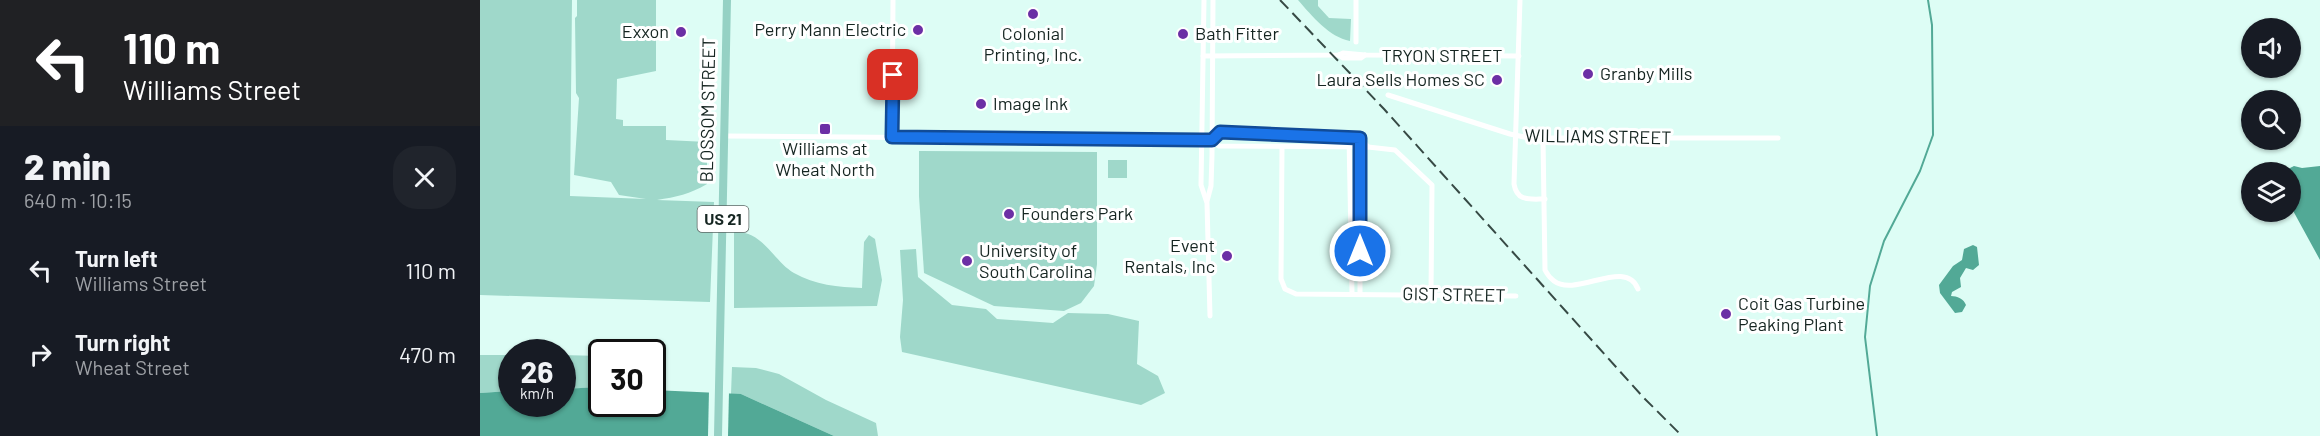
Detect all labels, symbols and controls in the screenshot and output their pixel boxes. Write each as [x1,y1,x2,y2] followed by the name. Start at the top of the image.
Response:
[1026,7,1040,21] marker: Colonial Printing, Inc.
[754,18,906,40] place label: Perry Mann Electric
[2241,18,2301,222] map controls
[2241,18,2301,78] button: sound
[622,20,669,42] place label: Exxon
[123,22,220,72] text: 110 m
[984,22,1082,65] place label: Colonial Printing, Inc.
[1195,22,1279,44] place label: Bath Fitter
[911,23,925,37] marker: Perry Mann Electric
[24,24,102,102] icon: left
[674,25,688,39] marker: Exxon
[1176,27,1190,41] marker: Bath Fitter
[695,37,719,183] street label: BLOSSOM STREET
[1381,44,1503,66] street label: TRYON STREET
[867,49,918,100] pin
[876,58,909,91] icon: arrive
[1600,62,1692,84] place label: Granby Mills
[1581,67,1595,81] marker: Granby Mills
[1317,68,1485,90] place label: Laura Sells Homes SC
[123,73,301,105] text: Williams Street
[1490,73,1504,87] marker: Laura Sells Homes SC
[2241,90,2301,150] button: search
[993,92,1068,114] place label: Image Ink
[974,97,988,111] marker: Image Ink
[818,122,832,136] marker: Williams at Wheat North
[1524,124,1672,148] street label: WILLIAMS STREET
[775,137,875,180] place label: Williams at Wheat North
[24,144,111,187] text: 2 min
[393,146,456,209] button: close
[2241,162,2301,222] button: layers
[24,188,132,212] text: 640 m · 10:15
[1021,202,1133,224] place label: Founders Park
[698,206,748,232] road number: US 21
[1002,207,1016,221] marker: Founders Park
[1328,219,1392,283] position arrow
[1124,234,1215,277] place label: Event Rentals, Inc
[979,239,1093,282] place label: University of South Carolina
[75,245,158,271] text: Turn left
[1220,249,1234,263] marker: Event Rentals, Inc
[24,254,57,287] icon: left
[960,254,974,268] marker: University of South Carolina
[406,257,456,283] text: 110 m
[75,271,207,295] text: Williams Street
[1402,282,1506,306] street label: GIST STREET
[1738,292,1865,335] place label: Coit Gas Turbine Peaking Plant
[1719,307,1733,321] marker: Coit Gas Turbine Peaking Plant
[75,329,170,355] text: Turn right
[24,338,57,371] icon: right
[588,339,666,417] speed limit sign: 30
[399,341,456,367] text: 470 m
[521,353,553,389] text: 26
[75,355,190,379] text: Wheat Street
[520,384,554,402] text: km/h

